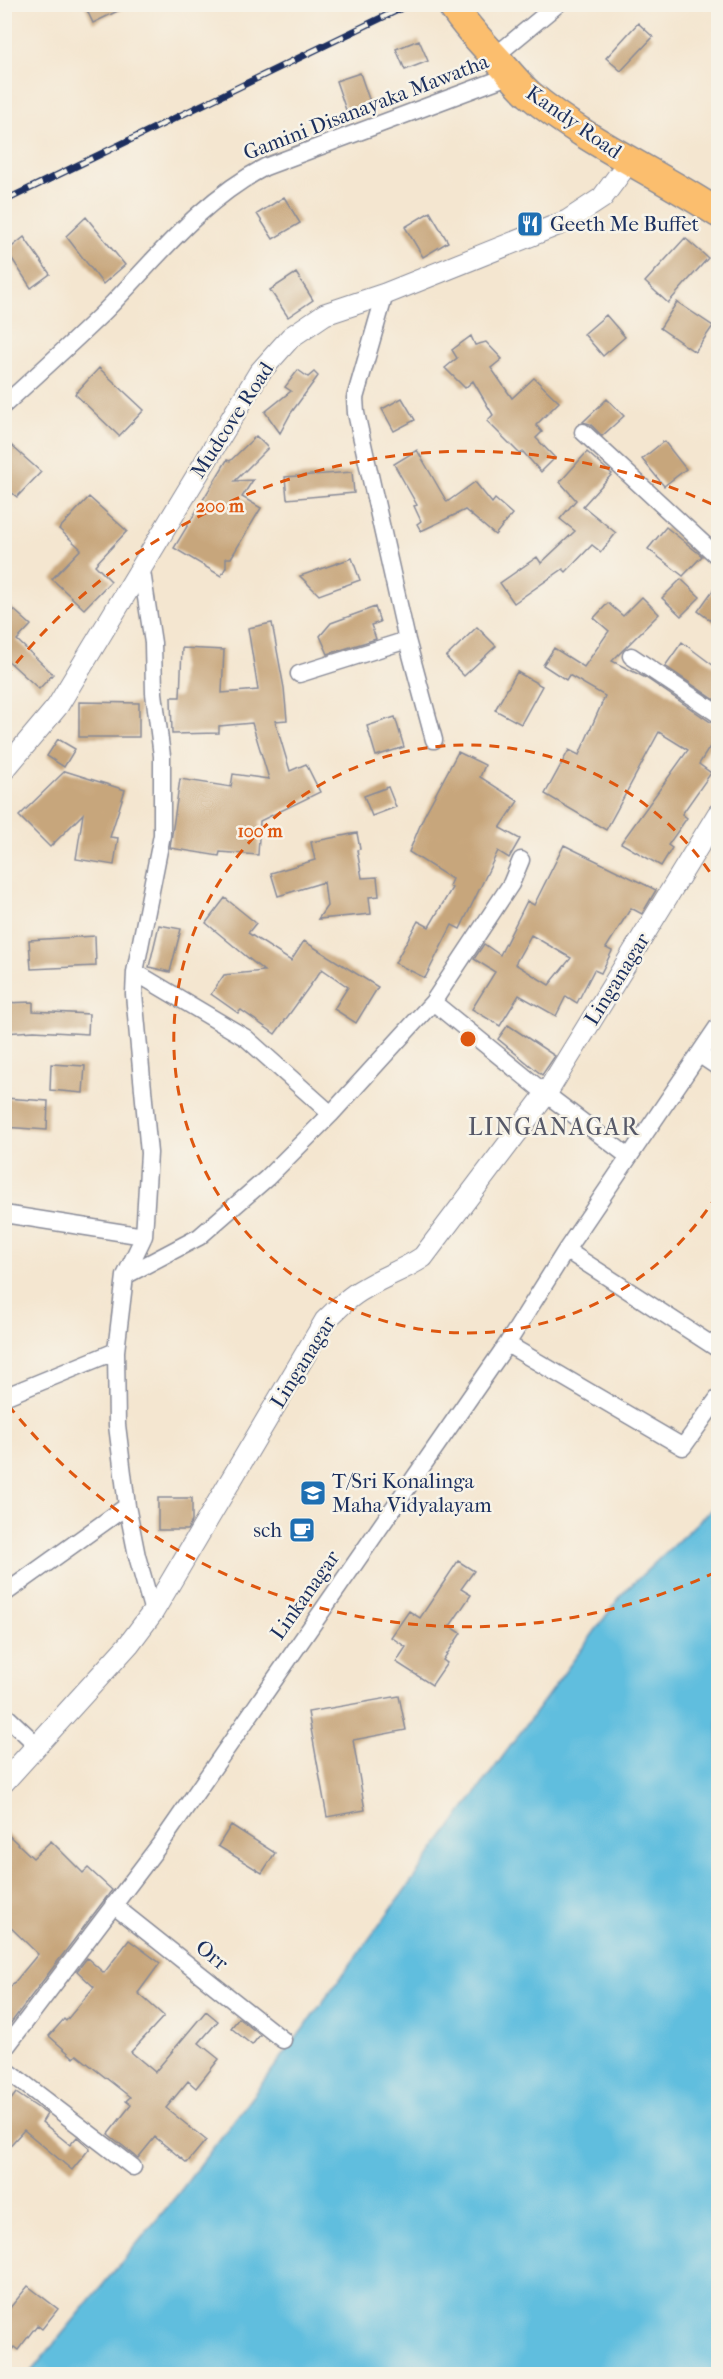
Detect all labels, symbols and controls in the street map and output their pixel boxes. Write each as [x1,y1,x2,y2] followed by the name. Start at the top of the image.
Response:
[240,49,492,165] street label: Gamini Disanayaka Mawatha
[522,80,627,164] street label: Kandy Road
[515,209,545,239] restaurant icon: Geeth Me Buffet
[550,212,700,236] place label: Geeth Me Buffet
[186,357,279,483] street label: Mudcove Road
[196,496,245,517] text: 200 m
[237,821,284,842] text: 100 m
[579,929,655,1029] street label: Linganagar
[458,1029,478,1049] centre of rings
[468,1113,640,1141] district label: LINGANAGAR
[265,1312,341,1412] street label: Linganagar
[332,1469,492,1517] place label: T/Sri Konalinga Maha Vidyalayam
[298,1478,328,1508] school or university icon: T/Sri Konalinga Maha Vidyalayam
[287,1515,317,1545] cafe icon: sch
[253,1518,282,1542] place label: sch
[266,1546,344,1644] street label: Linkanagar
[191,1935,233,1975] street label: Orr

